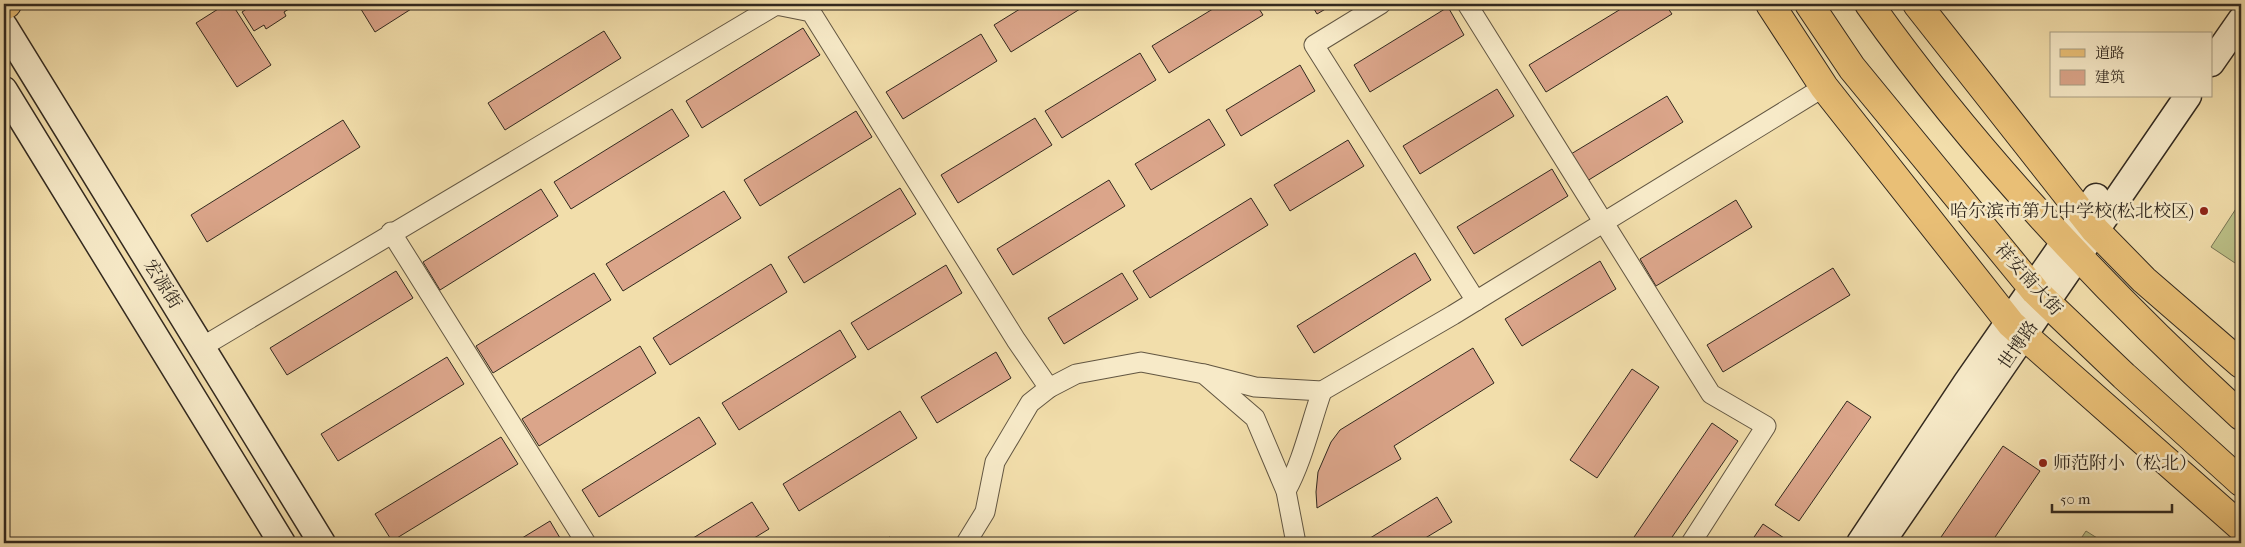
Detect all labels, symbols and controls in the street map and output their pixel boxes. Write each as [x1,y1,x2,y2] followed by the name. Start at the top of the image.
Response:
[2050,32,2212,98] legend
[2095,44,2125,62] text: 道路
[2095,68,2125,86] text: 建筑
[1950,201,2194,222] place label: 哈尔滨市第九中学校(松北校区)
[2198,205,2210,217] marker: 哈尔滨市第九中学校(松北校区)
[1991,239,2067,320] street label: 祥安南大街
[139,256,186,313] street label: 宏源街
[1994,317,2042,373] street label: 世博路
[2053,453,2197,474] place label: 师范附小（松北）
[2037,457,2049,469] marker: 师范附小（松北）
[2052,482,2172,514] scale bar
[2060,490,2091,508] text: 50 m

